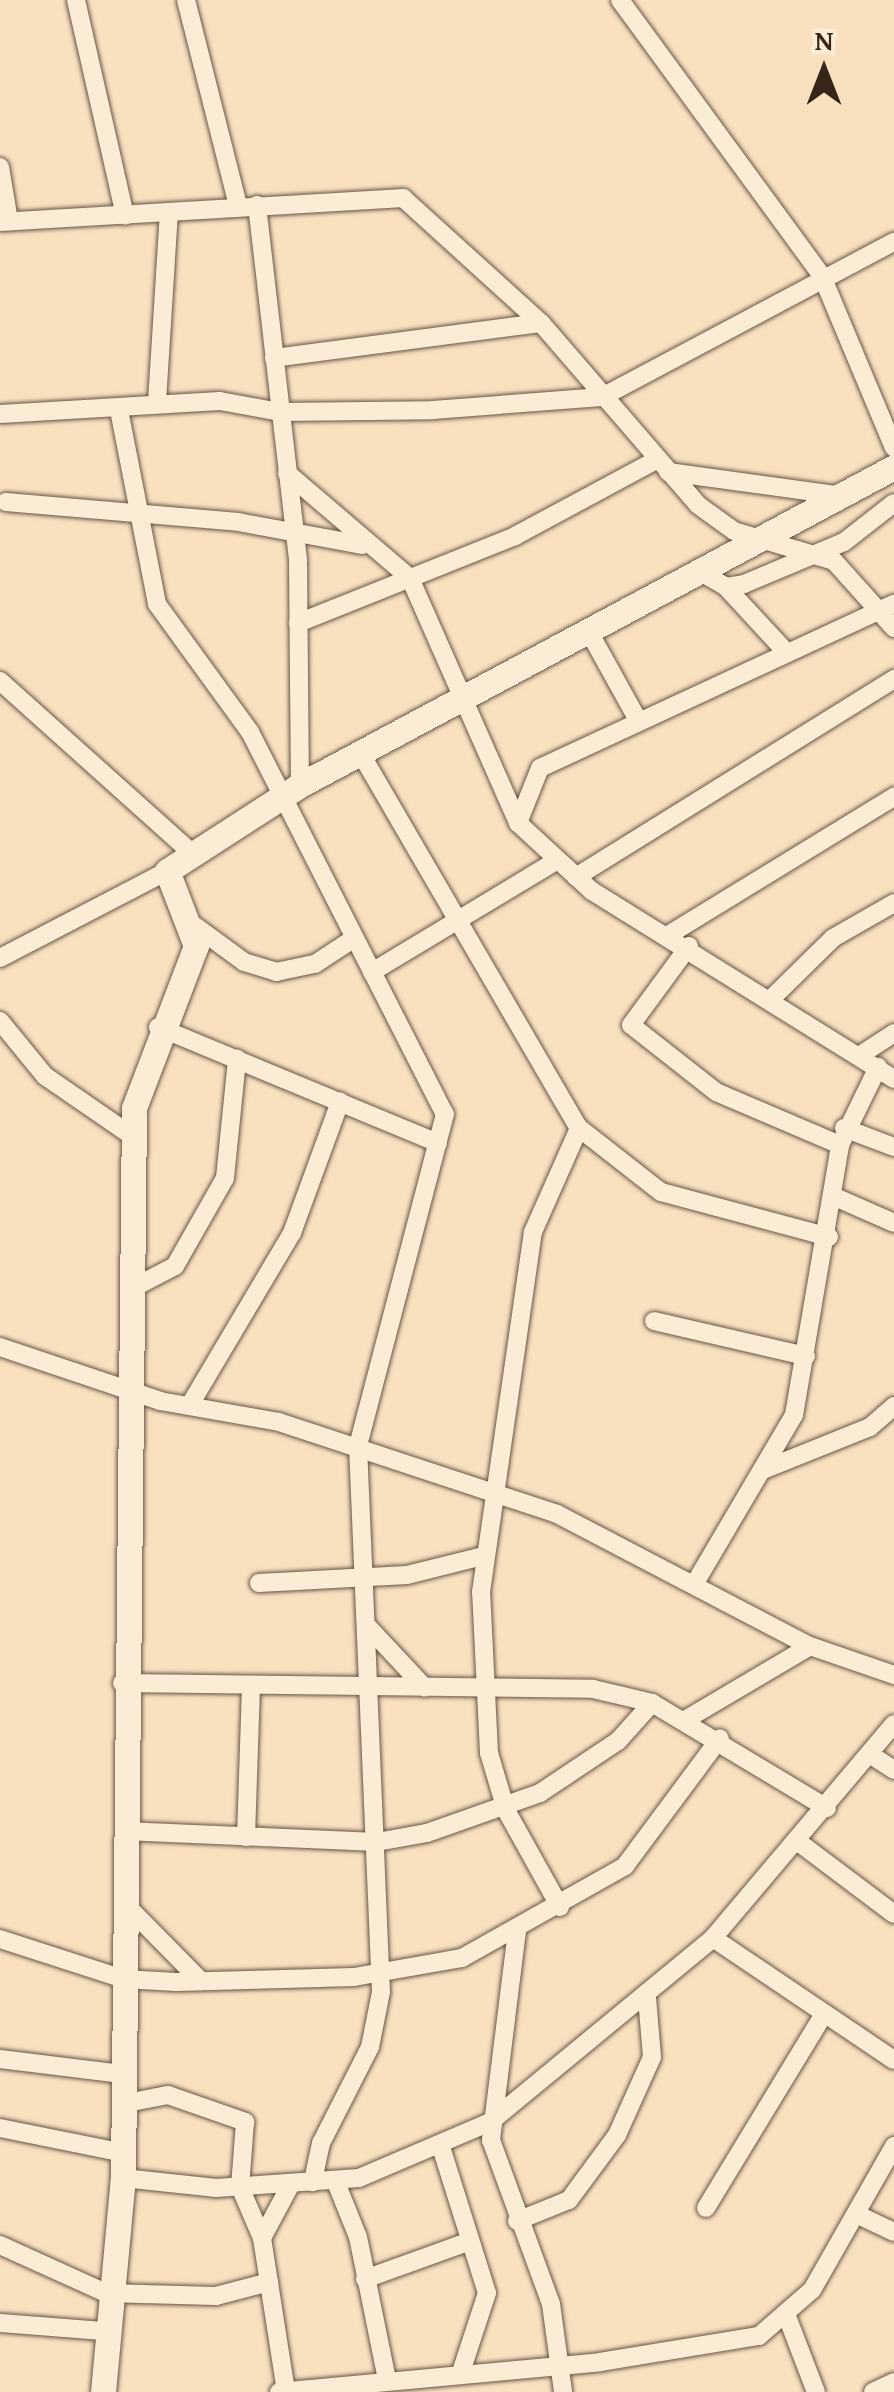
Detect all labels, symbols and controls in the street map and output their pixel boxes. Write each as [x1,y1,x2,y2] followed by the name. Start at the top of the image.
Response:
[815,19,833,60] text: N
[774,20,874,120] north arrow

